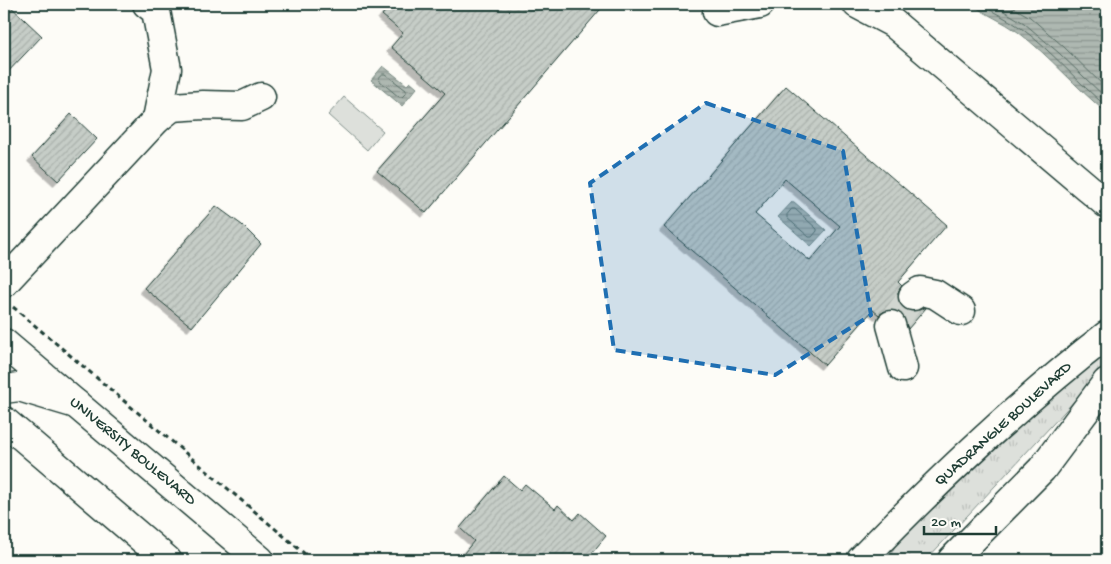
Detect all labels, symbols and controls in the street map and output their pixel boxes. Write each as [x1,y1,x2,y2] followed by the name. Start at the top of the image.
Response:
[932,358,1077,492] street label: QUADRANGLE BOULEVARD
[65,393,200,511] street label: UNIVERSITY BOULEVARD
[924,504,996,536] scale bar
[931,514,961,532] text: 20 m

